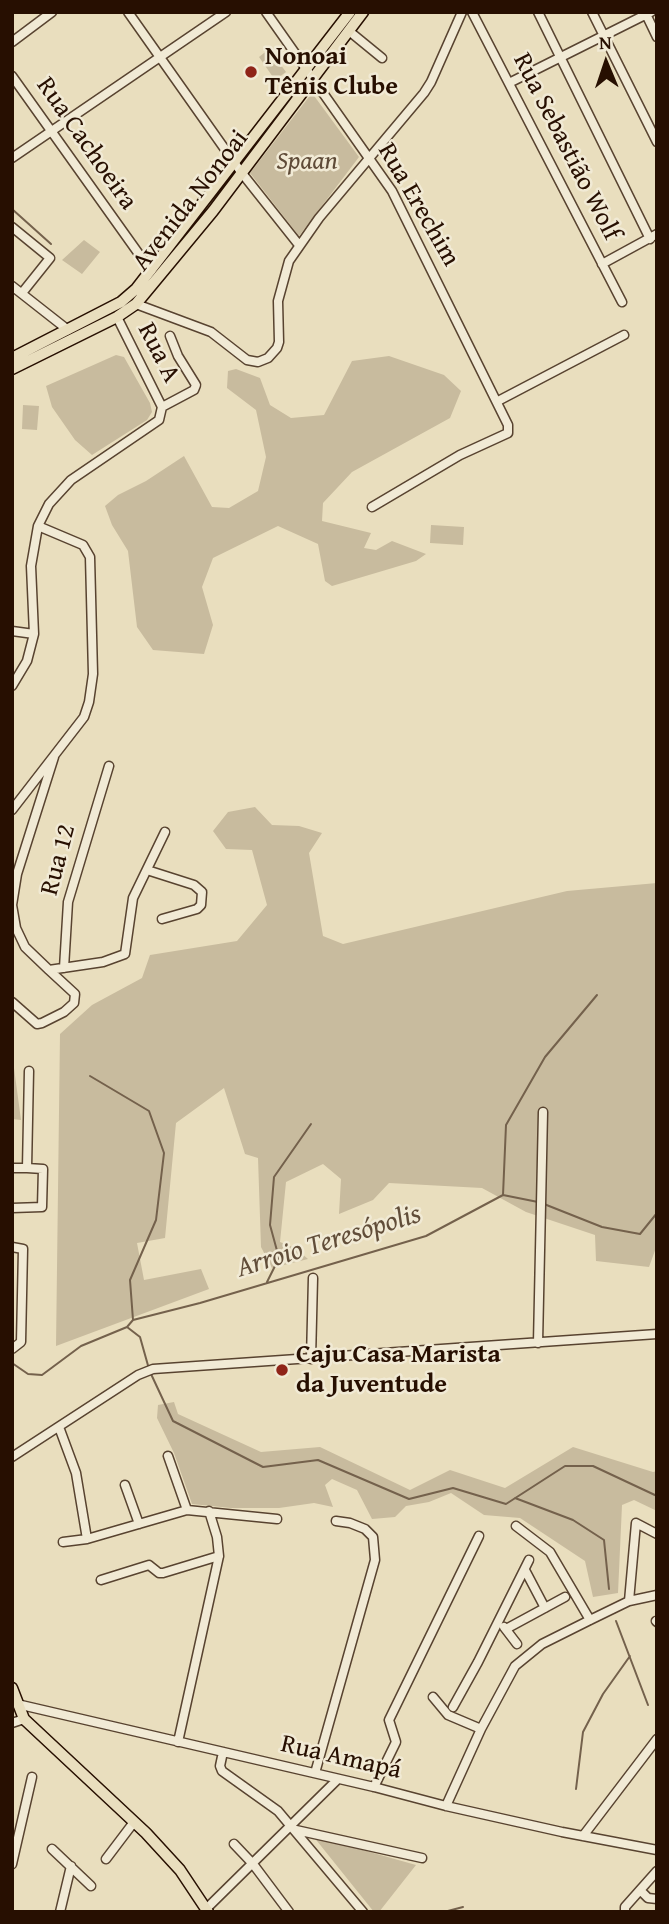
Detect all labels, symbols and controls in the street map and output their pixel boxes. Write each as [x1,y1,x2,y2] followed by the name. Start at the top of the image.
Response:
[571,28,641,98] north arrow
[598,28,612,56] text: N
[265,41,398,102] place label: Nonoai Tênis Clube
[505,48,627,246] street label: Rua Sebastião Wolf
[243,64,259,80] marker: Nonoai Tênis Clube
[29,72,143,216] street label: Rua Cachoeira
[126,124,256,278] street label: Avenida Nonoai
[370,138,466,272] street label: Rua Erechim
[276,146,338,178] park label: Spaan
[130,318,186,388] street label: Rua A
[35,821,83,899] street label: Rua 12
[233,1198,425,1286] water label: Arroio Teresópolis
[296,1339,501,1400] place label: Caju Casa Marista da Juventude
[274,1362,290,1378] marker: Caju Casa Marista da Juventude
[278,1729,404,1787] street label: Rua Amapá

